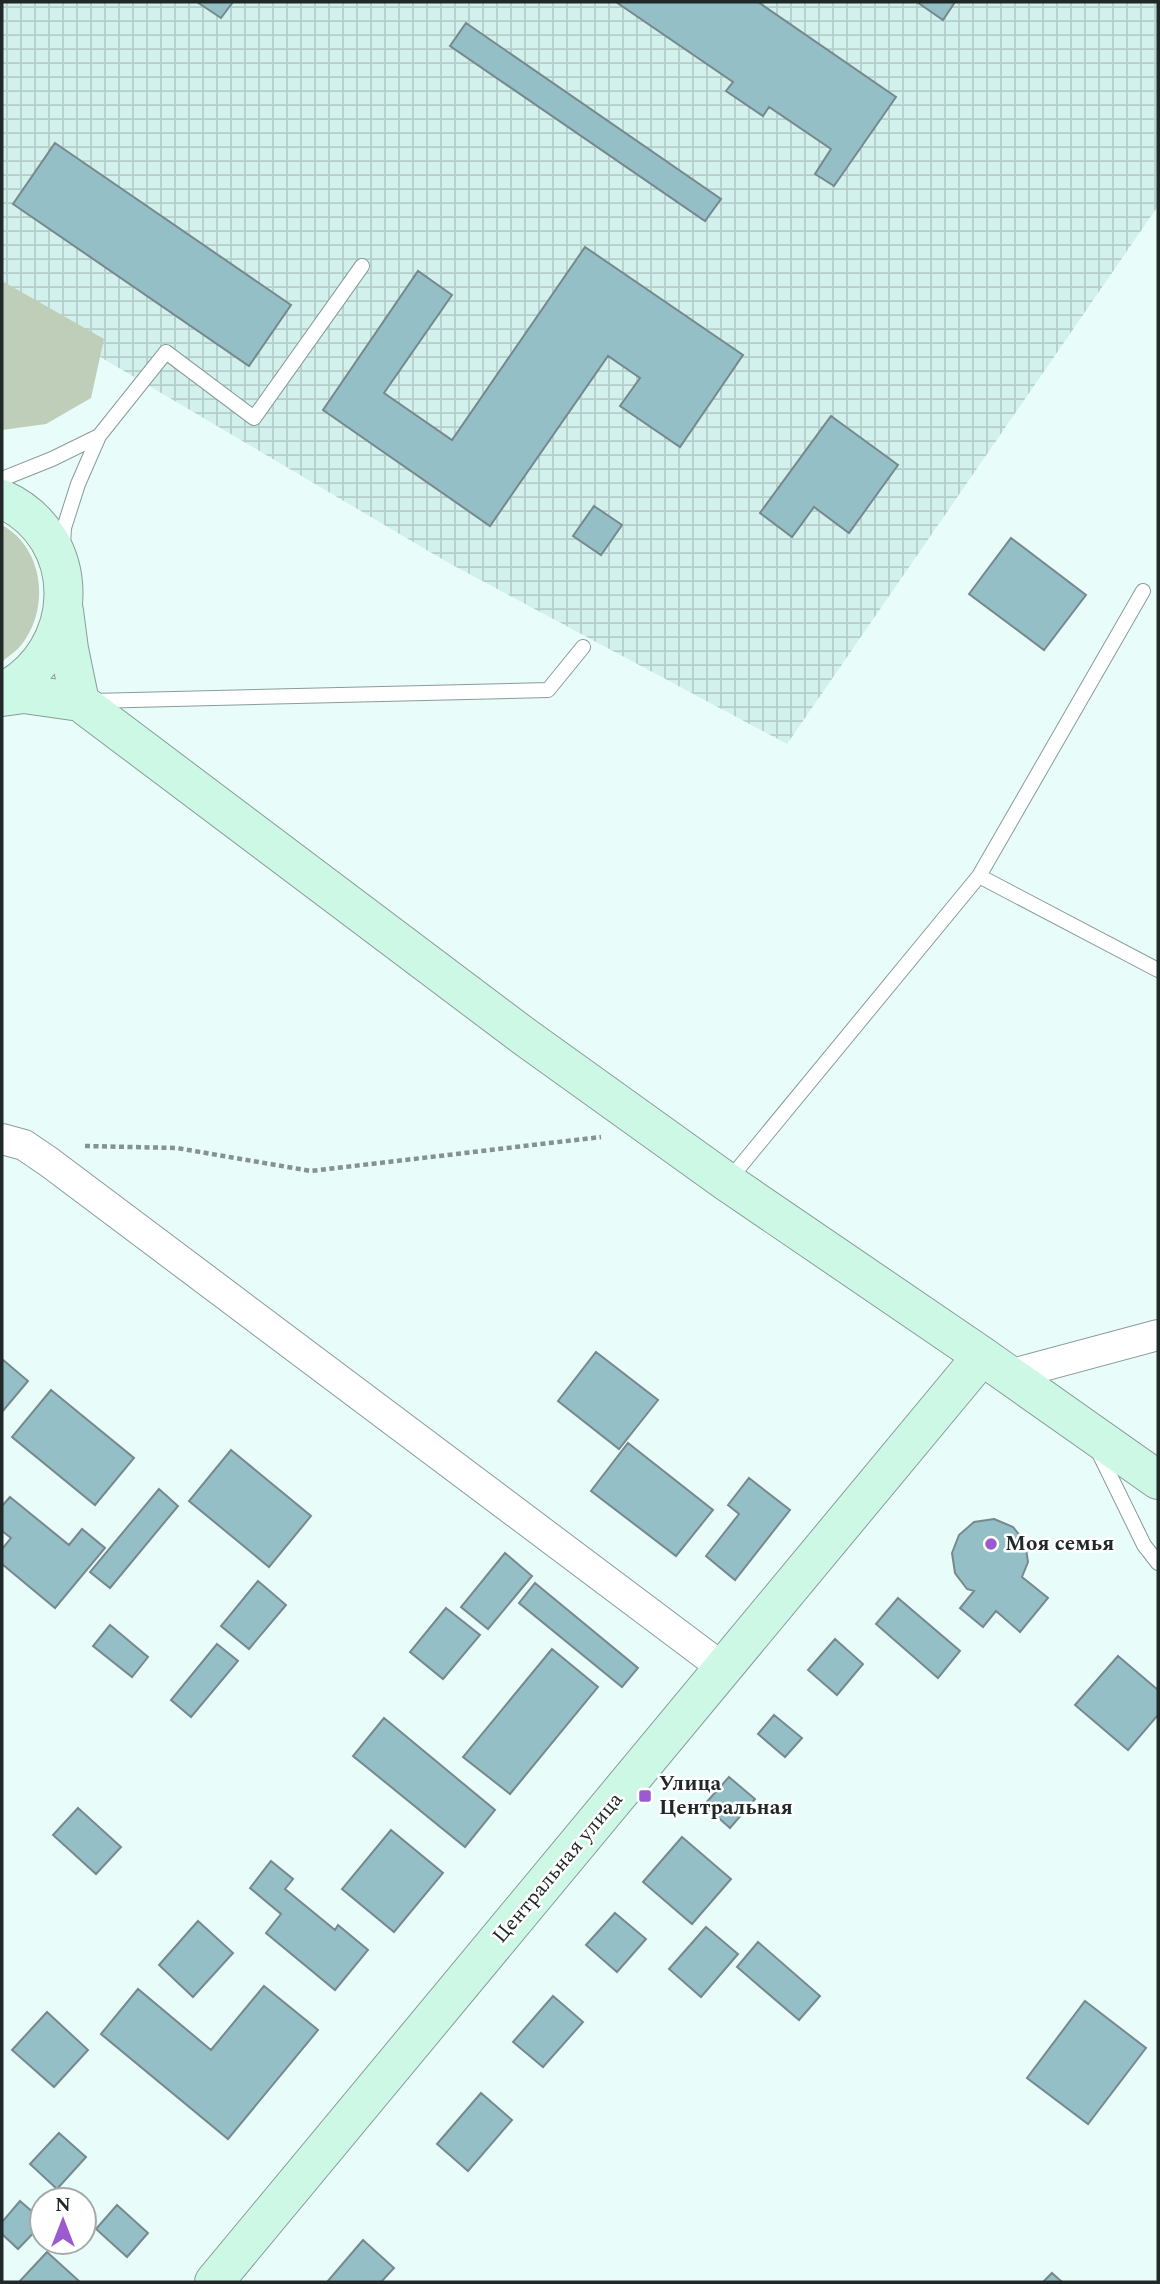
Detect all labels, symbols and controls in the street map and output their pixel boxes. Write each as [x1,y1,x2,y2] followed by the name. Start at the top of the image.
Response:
[1005,1528,1114,1560] place label: Моя семья
[983,1536,999,1552] marker: Моя семья
[659,1768,793,1824] place label: Улица Центральная
[485,1785,632,1951] street label: Центральная улица
[637,1788,653,1804] marker: Улица Центральная
[28,2186,98,2256] north arrow
[55,2191,71,2220] text: N

